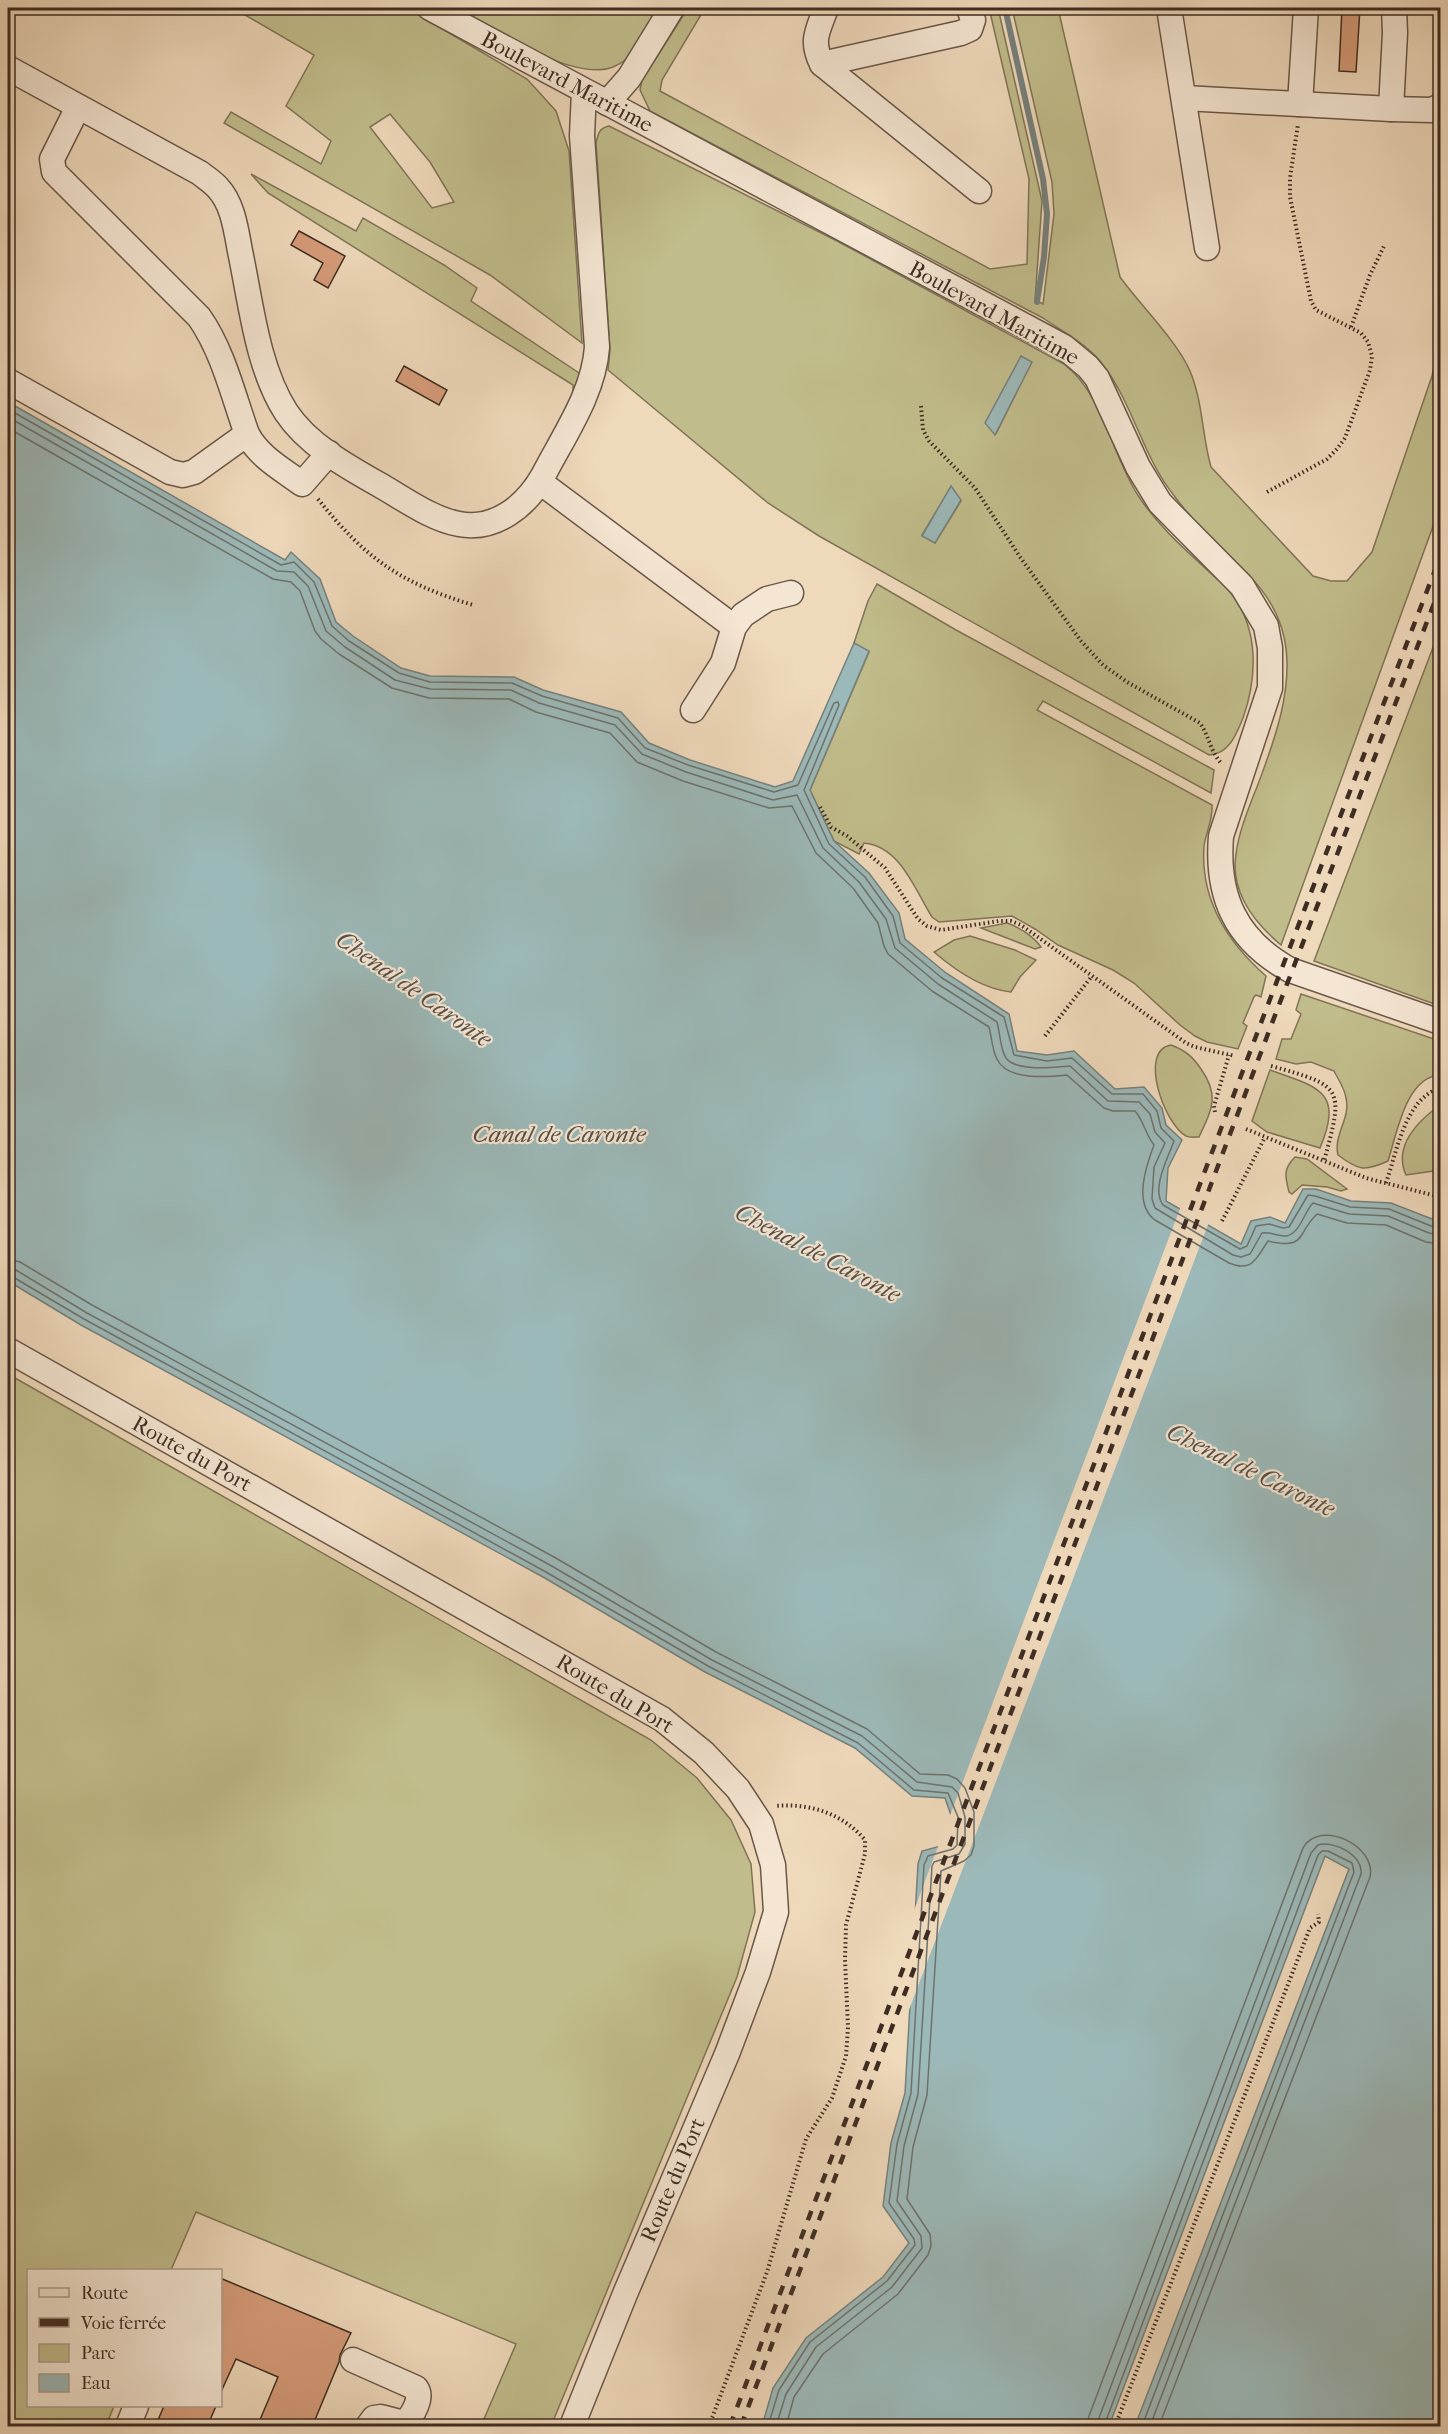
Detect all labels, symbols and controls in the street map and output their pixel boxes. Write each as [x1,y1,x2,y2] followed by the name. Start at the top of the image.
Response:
[477,26,657,138] street label: Boulevard Maritime
[904,255,1084,371] street label: Boulevard Maritime
[331,925,498,1054] water label: Chenal de Caronte
[472,1120,647,1148] water label: Canal de Caronte
[731,1198,907,1309] water label: Chenal de Caronte
[128,1410,256,1498] street label: Route du Port
[1163,1417,1341,1523] water label: Chenal de Caronte
[551,1649,679,1739] street label: Route du Port
[635,2114,711,2246] street label: Route du Port
[27,2269,222,2407] legend
[81,2283,128,2304] text: Route
[80,2313,166,2334] text: Voie ferrée
[81,2343,116,2364] text: Parc
[81,2373,110,2394] text: Eau

